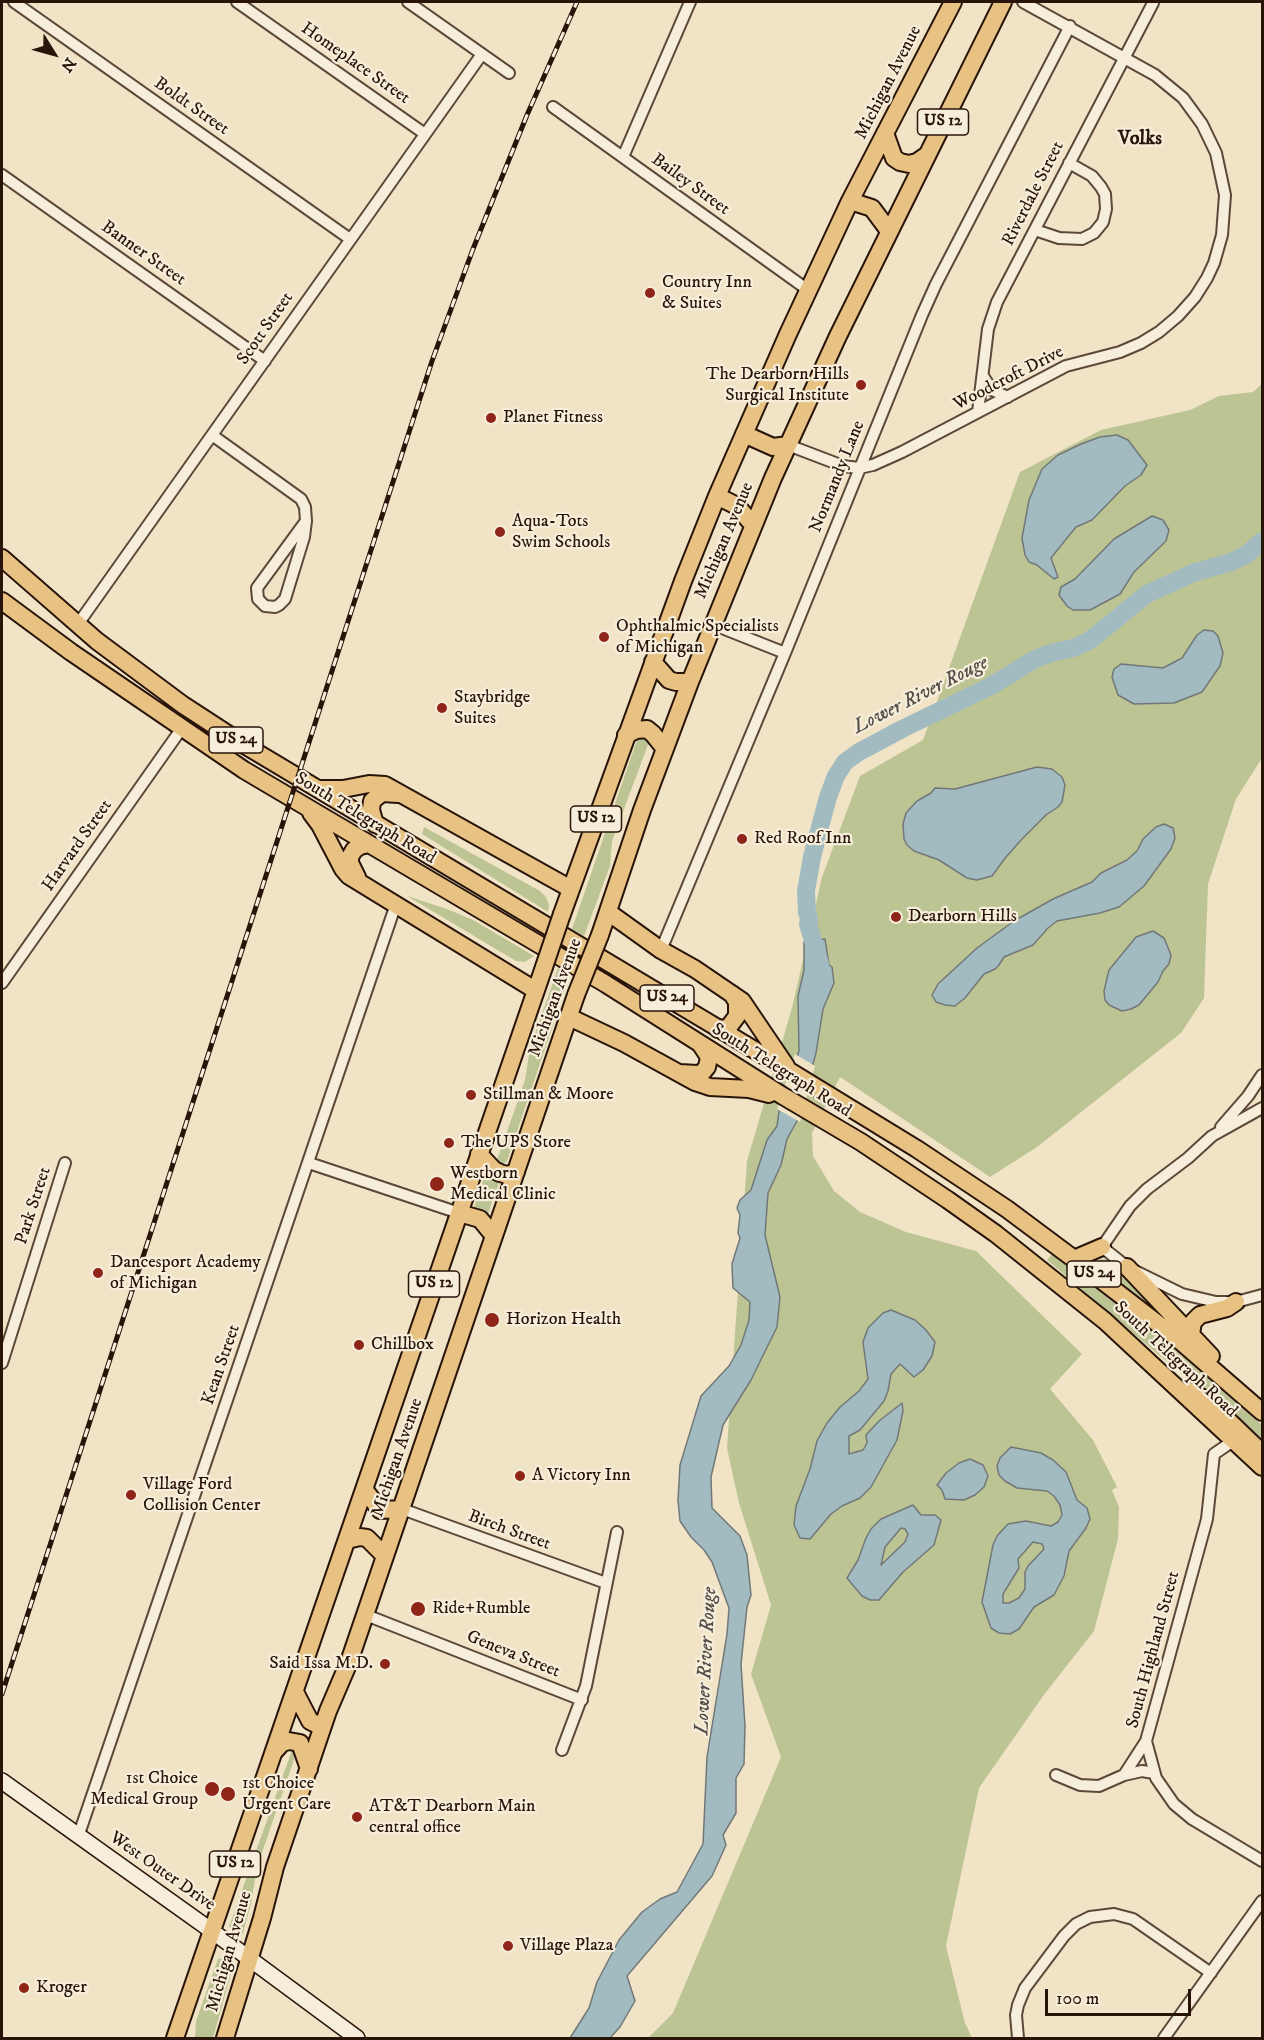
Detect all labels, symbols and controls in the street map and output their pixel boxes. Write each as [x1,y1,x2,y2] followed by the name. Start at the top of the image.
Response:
[296,18,414,110] street label: Homeplace Street
[851,23,927,143] street label: Michigan Avenue
[24,24,84,84] north arrow
[56,54,80,76] text: N
[149,73,233,141] street label: Boldt Street
[918,109,968,135] road number: US 12
[1118,128,1162,152] district label: Volks
[998,138,1070,250] street label: Riverdale Street
[647,149,733,221] street label: Bailey Street
[97,217,189,291] street label: Banner Street
[662,272,752,314] place label: Country Inn & Suites
[643,286,657,300] marker: Country Inn & Suites
[233,288,299,370] street label: Scott Street
[950,342,1068,416] street label: Woodcroft Drive
[706,364,849,406] place label: The Dearborn Hills Surgical Institute
[854,378,868,392] marker: The Dearborn Hills Surgical Institute
[503,407,603,429] place label: Planet Fitness
[484,411,498,425] marker: Planet Fitness
[806,418,870,536] street label: Normandy Lane
[691,479,759,603] street label: Michigan Avenue
[512,511,610,554] place label: Aqua-Tots Swim Schools
[493,525,507,539] marker: Aqua-Tots Swim Schools
[616,616,779,658] place label: Ophthalmic Specialists of Michigan
[597,630,611,644] marker: Ophthalmic Specialists of Michigan
[850,652,992,740] water label: Lower River Rouge
[454,687,530,730] place label: Staybridge Suites
[435,701,449,715] marker: Staybridge Suites
[209,727,263,753] road number: US 24
[291,768,439,870] street label: South Telegraph Road
[38,796,118,896] street label: Harvard Street
[570,806,622,832] road number: US 12
[754,828,851,850] place label: Red Roof Inn
[735,832,749,846] marker: Red Roof Inn
[908,906,1017,928] place label: Dearborn Hills
[889,910,903,924] marker: Dearborn Hills
[525,936,587,1060] street label: Michigan Avenue
[640,985,694,1011] road number: US 24
[707,1019,855,1123] street label: South Telegraph Road
[483,1084,614,1106] place label: Stillman & Moore
[464,1088,478,1102] marker: Stillman & Moore
[461,1132,571,1154] place label: The UPS Store
[442,1136,456,1150] marker: The UPS Store
[450,1163,556,1206] place label: Westborn Medical Clinic
[11,1165,57,1247] street label: Park Street
[428,1175,446,1193] marker: Westborn Medical Clinic
[110,1252,261,1294] place label: Dancesport Academy of Michigan
[1067,1261,1121,1287] road number: US 24
[91,1266,105,1280] marker: Dancesport Academy of Michigan
[408,1271,460,1297] road number: US 12
[1109,1297,1241,1423] street label: South Telegraph Road
[506,1309,621,1331] place label: Horizon Health
[483,1311,501,1329] marker: Horizon Health
[198,1322,246,1408] street label: Kean Street
[371,1334,434,1356] place label: Chillbox
[352,1338,366,1352] marker: Chillbox
[368,1396,428,1520] street label: Michigan Avenue
[532,1465,631,1487] place label: A Victory Inn
[513,1469,527,1483] marker: A Victory Inn
[143,1474,260,1516] place label: Village Ford Collision Center
[124,1488,138,1502] marker: Village Ford Collision Center
[465,1506,553,1556] street label: Birch Street
[1123,1569,1185,1731] street label: South Highland Street
[691,1586,723,1736] water label: Lower River Rouge
[432,1598,531,1620] place label: Ride+Rumble
[409,1600,427,1618] marker: Ride+Rumble
[463,1626,563,1684] street label: Geneva Street
[269,1653,373,1675] place label: Said Issa M.D.
[378,1657,392,1671] marker: Said Issa M.D.
[90,1768,198,1810] place label: 1st Choice Medical Group
[242,1773,331,1816] place label: 1st Choice Urgent Care
[203,1780,221,1798] marker: 1st Choice Medical Group
[219,1785,237,1803] marker: 1st Choice Urgent Care
[369,1796,535,1838] place label: AT&T Dearborn Main central office
[350,1810,364,1824] marker: AT&T Dearborn Main central office
[105,1828,219,1916] street label: West Outer Drive
[210,1851,260,1877] road number: US 12
[202,1889,258,2015] street label: Michigan Avenue
[520,1935,613,1957] place label: Village Plaza
[501,1939,515,1953] marker: Village Plaza
[36,1977,87,1999] place label: Kroger
[1048,1977,1194,2015] scale bar
[17,1981,31,1995] marker: Kroger
[1056,1988,1099,2010] text: 100 m

